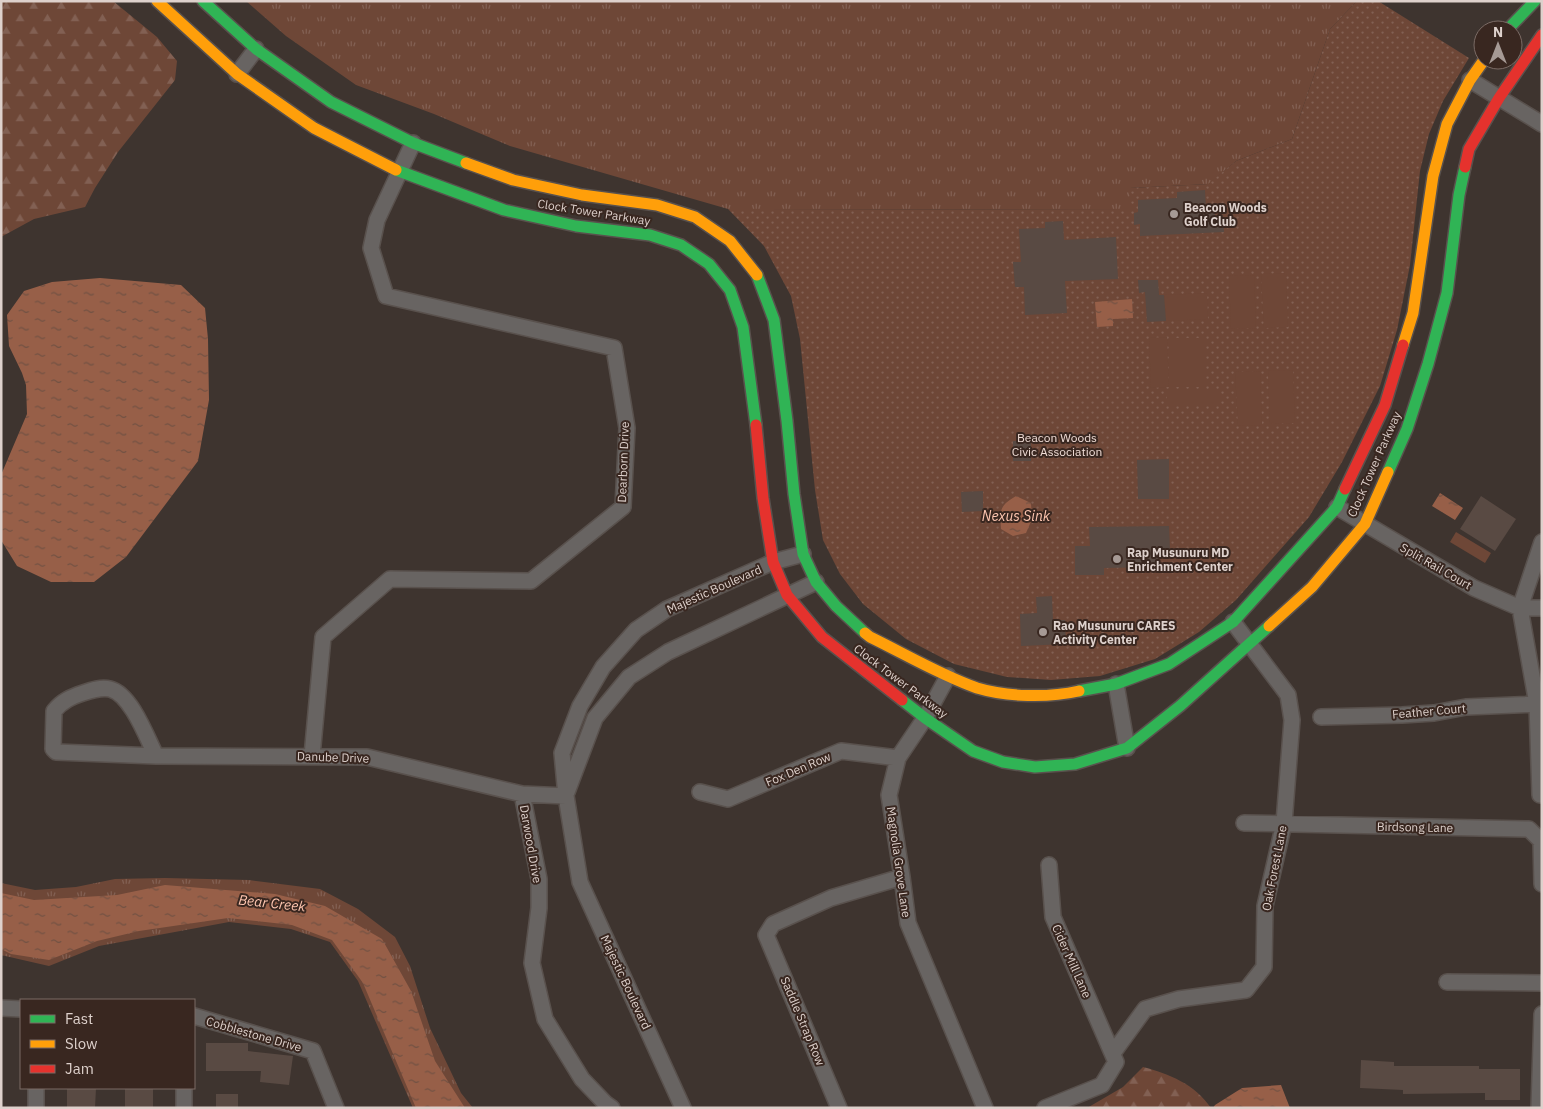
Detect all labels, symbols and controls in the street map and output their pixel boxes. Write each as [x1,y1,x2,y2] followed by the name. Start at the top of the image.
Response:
[1473,20,1523,70] north arrow
[1493,23,1503,41] text: N
[536,196,652,228] street label: Clock Tower Parkway
[1184,200,1267,229] place label: Beacon Woods Golf Club
[1168,208,1180,220] marker: Beacon Woods Golf Club
[1344,409,1404,519] street label: Clock Tower Parkway
[614,421,632,503] street label: Dearborn Drive
[1012,430,1102,459] park label: Beacon Woods Civic Association
[982,507,1051,525] water label: Nexus Sink
[1398,540,1474,592] street label: Split Rail Court
[1127,545,1233,574] place label: Rap Musunuru MD Enrichment Center
[1111,553,1123,565] marker: Rap Musunuru MD Enrichment Center
[664,561,764,617] street label: Majestic Boulevard
[1053,618,1176,647] place label: Rao Musunuru CARES Activity Center
[1037,626,1049,638] marker: Rao Musunuru CARES Activity Center
[851,641,951,721] street label: Clock Tower Parkway
[1392,700,1466,722] street label: Feather Court
[297,748,370,766] street label: Danube Drive
[763,749,833,789] street label: Fox Den Row
[517,804,545,885] street label: Darwood Drive
[884,806,914,919] street label: Magnolia Grove Lane
[1377,819,1454,835] street label: Birdsong Lane
[1258,824,1290,912] street label: Oak Forest Lane
[238,891,307,916] water label: Bear Creek
[1049,922,1095,1001] street label: Cider Mill Lane
[598,933,654,1031] street label: Majestic Boulevard
[778,974,828,1068] street label: Saddle Strap Row
[20,999,195,1089] legend
[65,1009,93,1028] text: Fast
[205,1013,304,1055] street label: Cobblestone Drive
[65,1034,98,1053] text: Slow
[65,1059,94,1078] text: Jam

